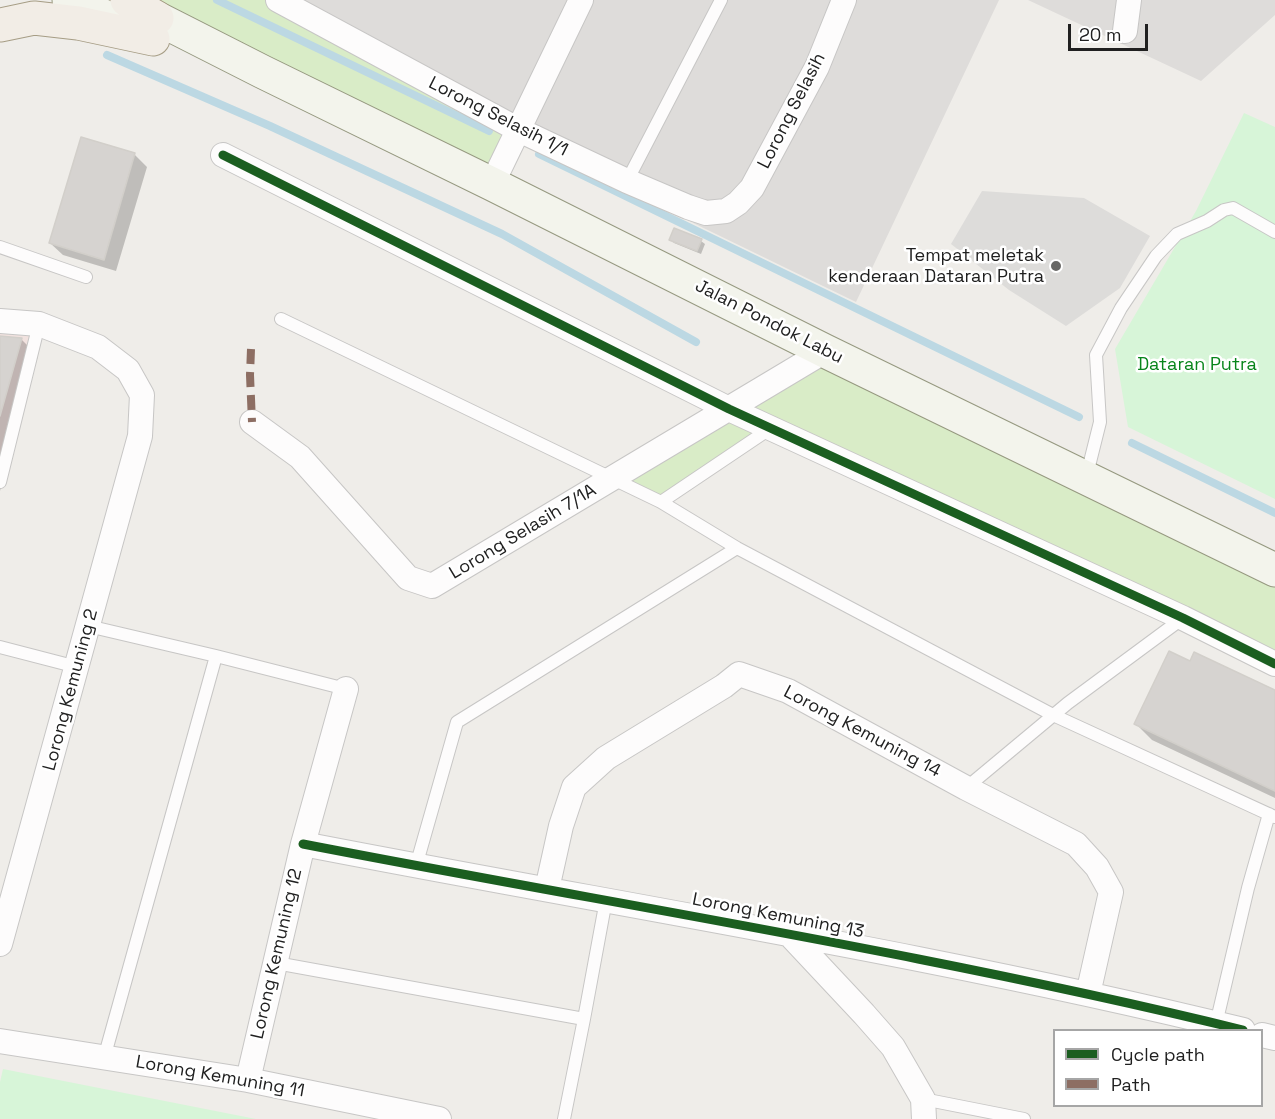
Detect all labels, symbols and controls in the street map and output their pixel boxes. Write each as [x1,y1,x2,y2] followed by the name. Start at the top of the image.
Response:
[1071,12,1150,50] scale bar
[1079,23,1122,46] text: 20 m
[754,50,830,172] street label: Lorong Selasih
[425,73,571,161] street label: Lorong Selasih 1/1
[828,245,1044,288] place label: Tempat meletak kenderaan Dataran Putra
[1049,259,1063,273] marker: Tempat meletak kenderaan Dataran Putra
[691,275,847,369] street label: Jalan Pondok Labu
[1137,354,1257,376] park label: Dataran Putra
[446,480,600,584] street label: Lorong Selasih 7/1A
[39,607,103,773] street label: Lorong Kemuning 2
[780,681,944,783] street label: Lorong Kemuning 14
[247,867,307,1041] street label: Lorong Kemuning 12
[690,889,866,943] street label: Lorong Kemuning 13
[1053,1029,1263,1107] legend
[1111,1043,1205,1066] text: Cycle path
[134,1052,306,1102] street label: Lorong Kemuning 11
[1111,1073,1151,1096] text: Path

